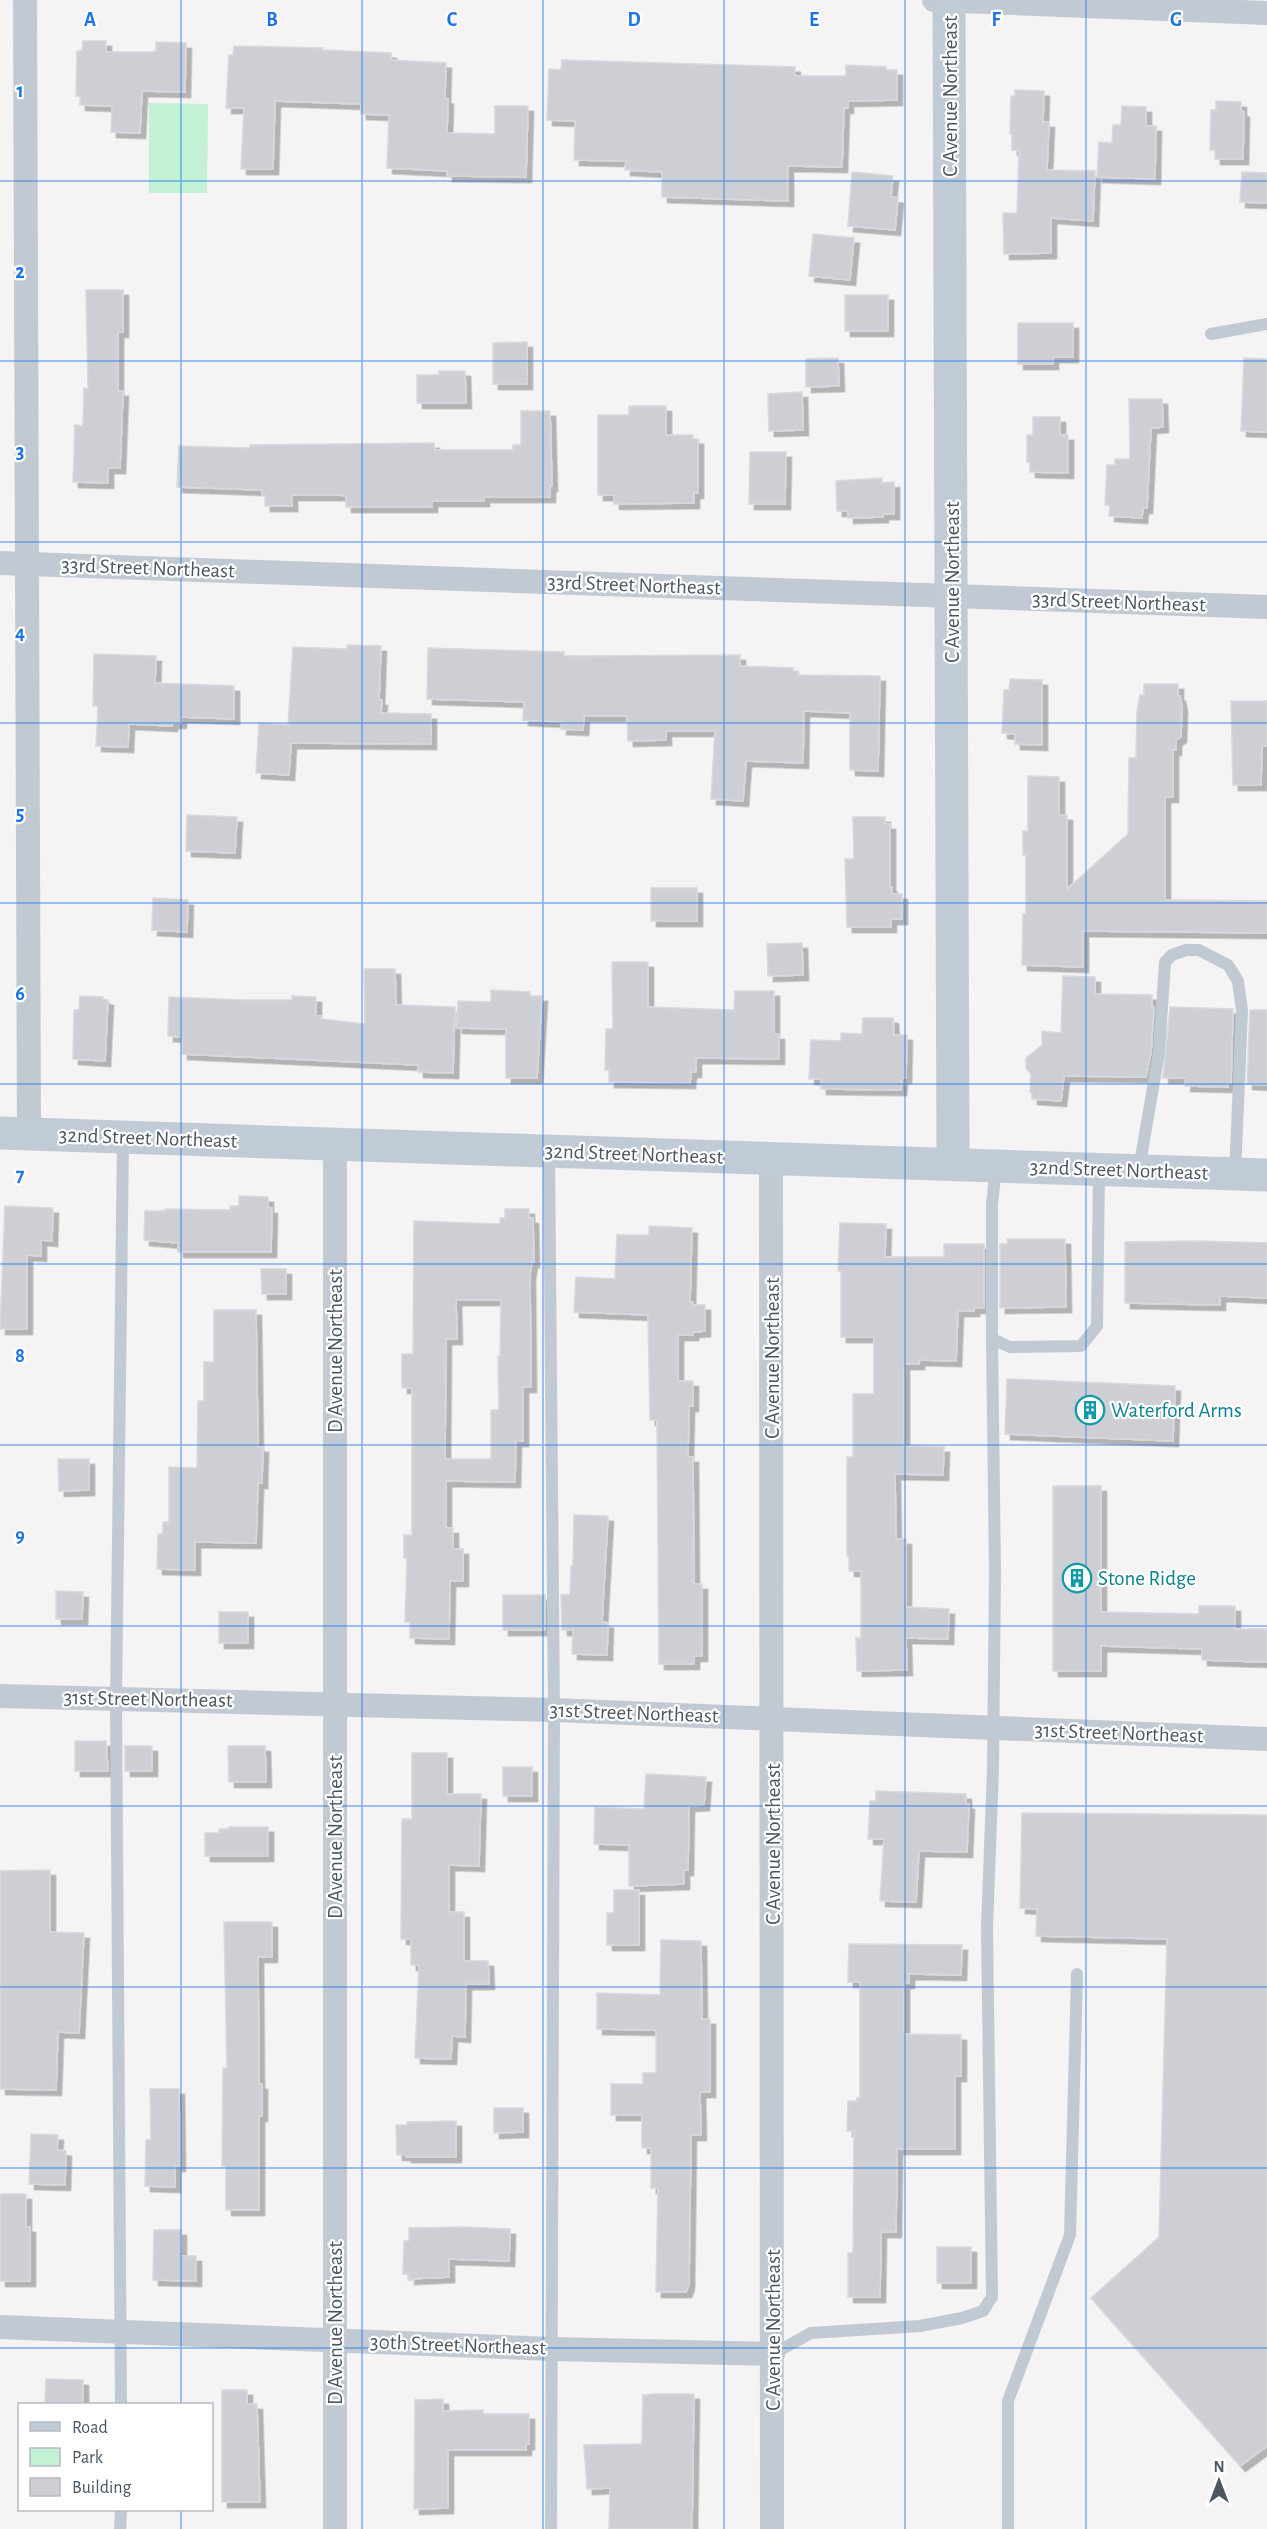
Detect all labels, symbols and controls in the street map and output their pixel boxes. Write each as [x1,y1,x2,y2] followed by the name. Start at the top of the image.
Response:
[84,10,96,30] text: A
[266,10,278,30] text: B
[447,10,458,30] text: C
[627,10,641,30] text: D
[809,10,819,30] text: E
[991,10,1001,30] text: F
[1170,10,1182,30] text: G
[940,15,961,177] street label: C Avenue Northeast
[16,81,24,101] text: 1
[15,262,25,282] text: 2
[16,442,24,462] text: 3
[942,501,963,663] street label: C Avenue Northeast
[61,554,235,582] street label: 33rd Street Northeast
[547,571,721,599] street label: 33rd Street Northeast
[1032,588,1206,616] street label: 33rd Street Northeast
[15,623,25,643] text: 4
[16,804,24,824] text: 5
[15,984,25,1004] text: 6
[58,1124,238,1152] street label: 32nd Street Northeast
[544,1140,724,1168] street label: 32nd Street Northeast
[1029,1156,1209,1184] street label: 32nd Street Northeast
[16,1165,25,1185] text: 7
[325,1269,346,1433] street label: D Avenue Northeast
[762,1277,783,1439] street label: C Avenue Northeast
[15,1346,25,1366] text: 8
[1074,1394,1106,1426] building icon: Waterford Arms
[1111,1400,1242,1421] place label: Waterford Arms
[15,1526,25,1546] text: 9
[1061,1562,1093,1594] building icon: Stone Ridge
[1098,1568,1196,1589] place label: Stone Ridge
[63,1687,233,1711] street label: 31st Street Northeast
[549,1700,719,1726] street label: 31st Street Northeast
[1034,1720,1204,1746] street label: 31st Street Northeast
[325,1755,346,1919] street label: D Avenue Northeast
[763,1763,784,1925] street label: C Avenue Northeast
[325,2241,346,2405] street label: D Avenue Northeast
[763,2249,784,2411] street label: C Avenue Northeast
[370,2331,547,2359] street label: 30th Street Northeast
[18,2403,213,2511] legend
[72,2419,108,2437] text: Road
[72,2449,104,2467] text: Park
[1189,2451,1249,2511] north arrow
[1213,2459,1225,2475] text: N
[72,2479,132,2497] text: Building

